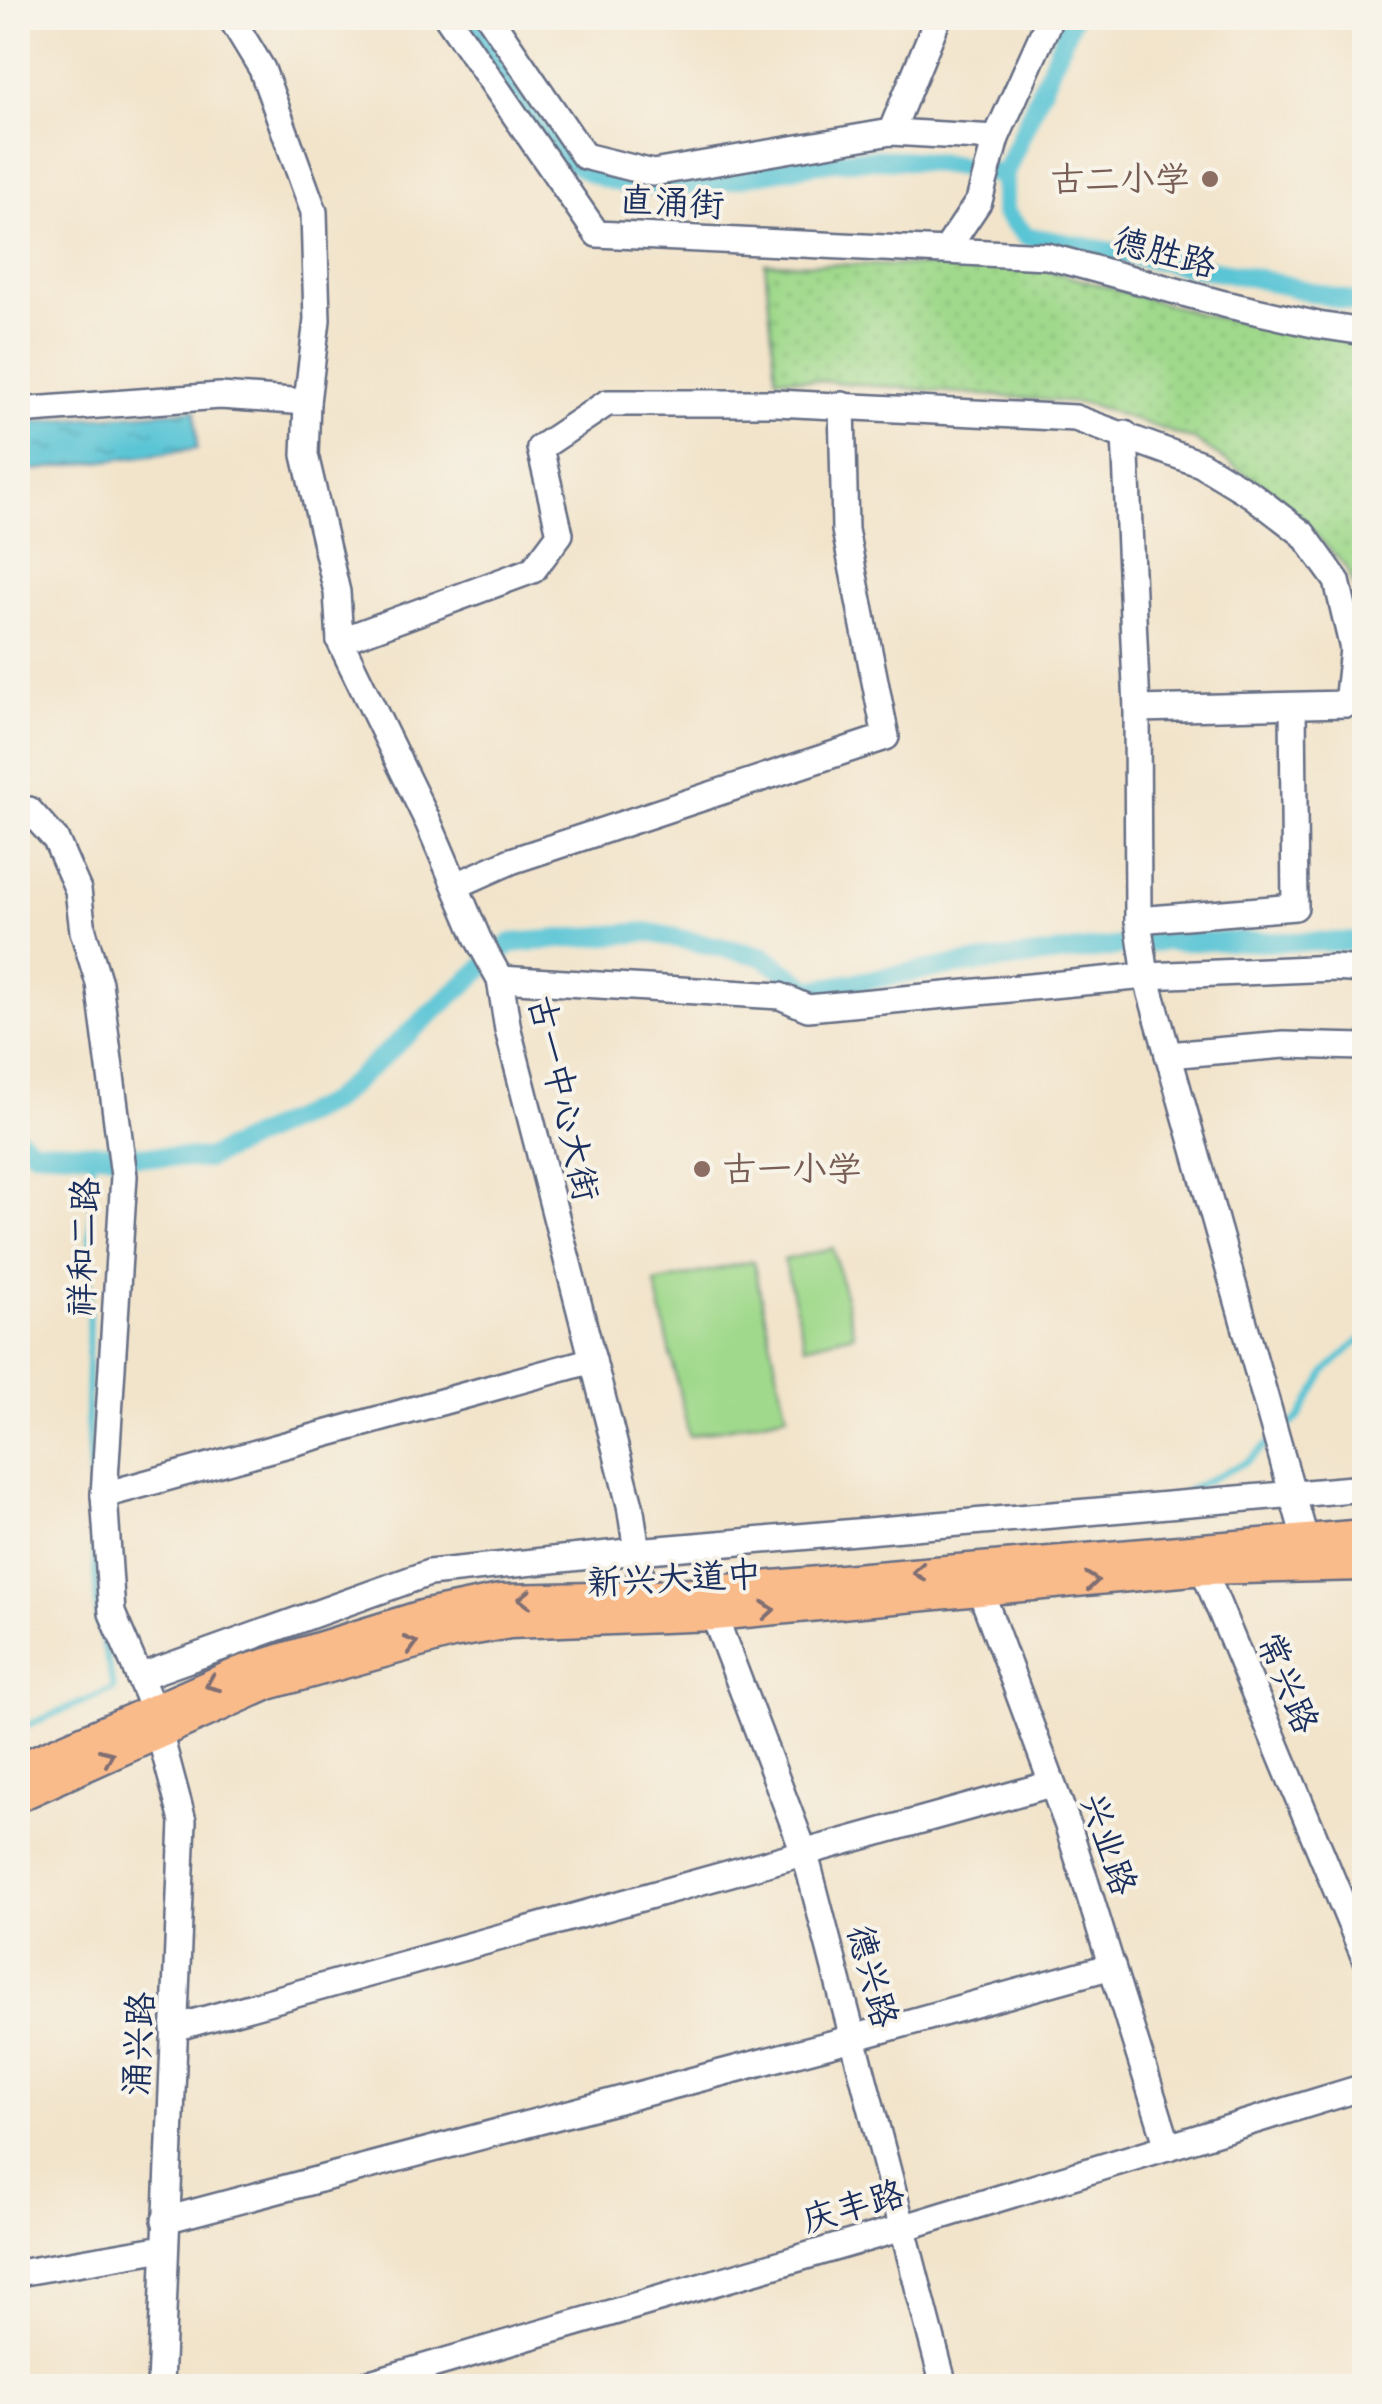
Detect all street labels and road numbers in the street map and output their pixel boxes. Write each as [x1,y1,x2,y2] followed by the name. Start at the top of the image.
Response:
[618,176,726,226] street label: 直涌街
[1109,216,1222,286] street label: 德胜路
[520,991,610,1205] street label: 古一中心大街
[58,1176,106,1318] street label: 祥和二路
[585,1550,762,1604] street label: 新兴大道中
[1248,1626,1330,1740] street label: 常兴路
[1072,1787,1148,1900] street label: 兴业路
[839,1919,909,2032] street label: 德兴路
[112,1990,162,2098] street label: 涌兴路
[796,2169,909,2241] street label: 庆丰路

